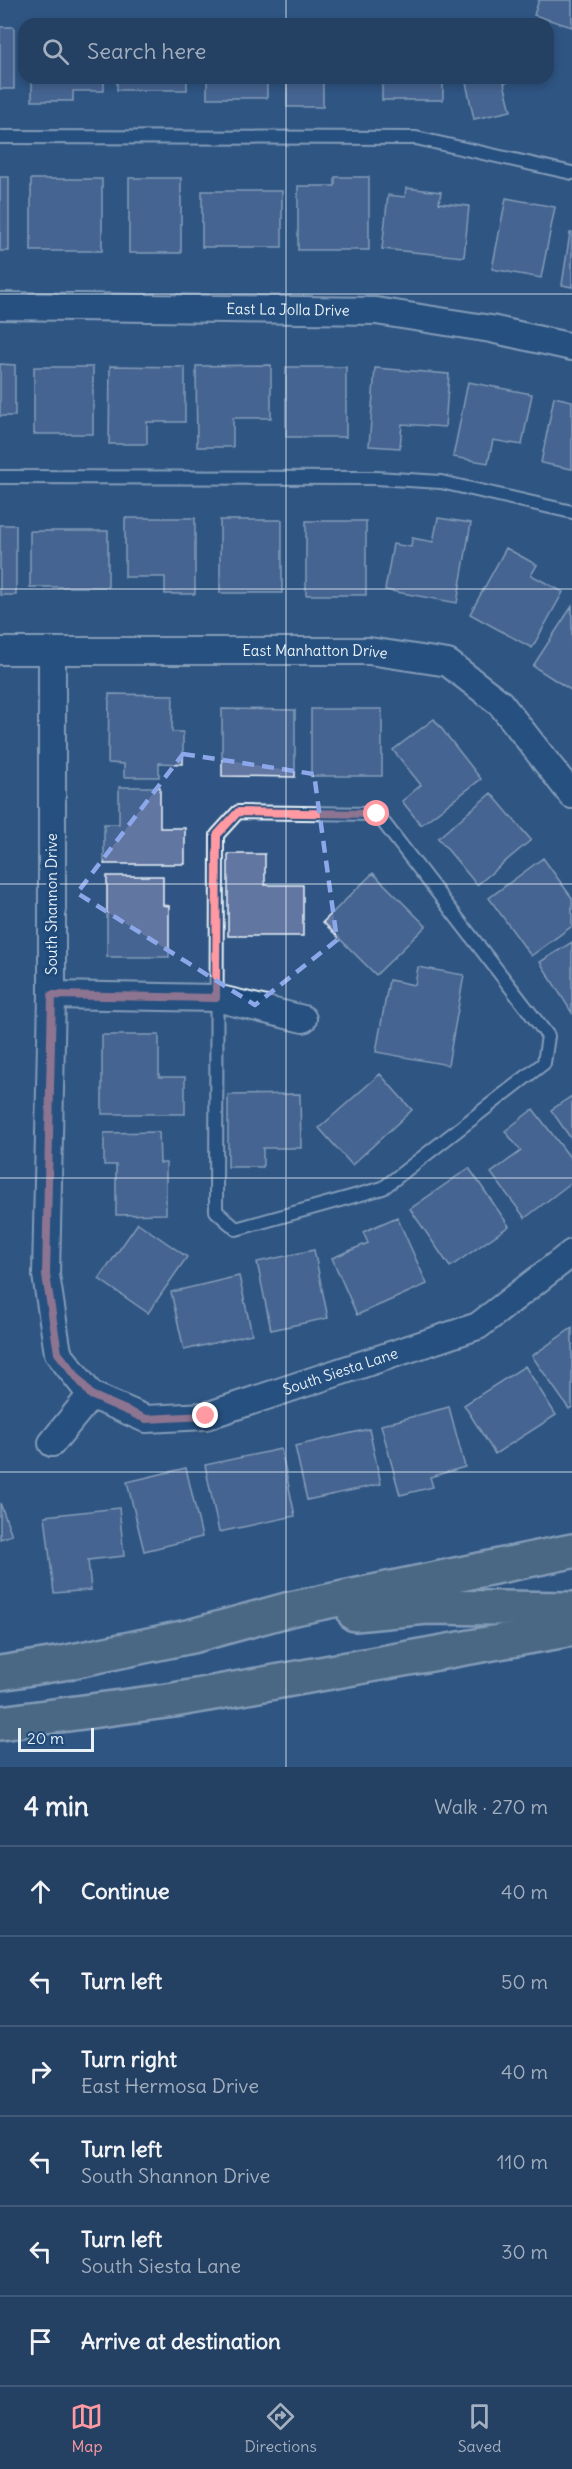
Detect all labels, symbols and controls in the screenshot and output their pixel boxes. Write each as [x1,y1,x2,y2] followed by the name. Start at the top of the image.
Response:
[18,18,554,84] search box
[39,35,72,68] icon: search
[87,37,206,65] text: Search here
[226,299,350,320] street label: East La Jolla Drive
[242,641,389,663] street label: East Manhatton Drive
[363,800,389,826] route start
[42,833,61,975] street label: South Shannon Drive
[280,1343,400,1399] street label: South Siesta Lane
[192,1402,218,1428] route end
[18,1725,94,1752] scale bar
[27,1728,64,1748] text: 20 m
[24,1790,89,1823] text: 4 min
[434,1794,548,1819] text: Walk · 270 m
[24,1875,57,1908] icon: ahead
[81,1877,170,1905] text: Continue
[501,1879,548,1904] text: 40 m
[24,1965,57,1998] icon: left
[81,1967,162,1995] text: Turn left
[501,1969,548,1994] text: 50 m
[81,2045,177,2073] text: Turn right
[24,2055,57,2088] icon: right
[501,2059,548,2084] text: 40 m
[81,2073,259,2098] text: East Hermosa Drive
[81,2135,162,2163] text: Turn left
[24,2145,57,2178] icon: left
[497,2149,548,2174] text: 110 m
[81,2163,270,2188] text: South Shannon Drive
[81,2225,162,2253] text: Turn left
[24,2235,57,2268] icon: left
[501,2239,548,2264] text: 30 m
[81,2253,241,2278] text: South Siesta Lane
[24,2325,57,2358] icon: arrive
[81,2327,281,2355] text: Arrive at destination
[70,2400,103,2456] tab: Map
[244,2400,317,2456] tab: Directions
[458,2400,502,2456] tab: Saved

